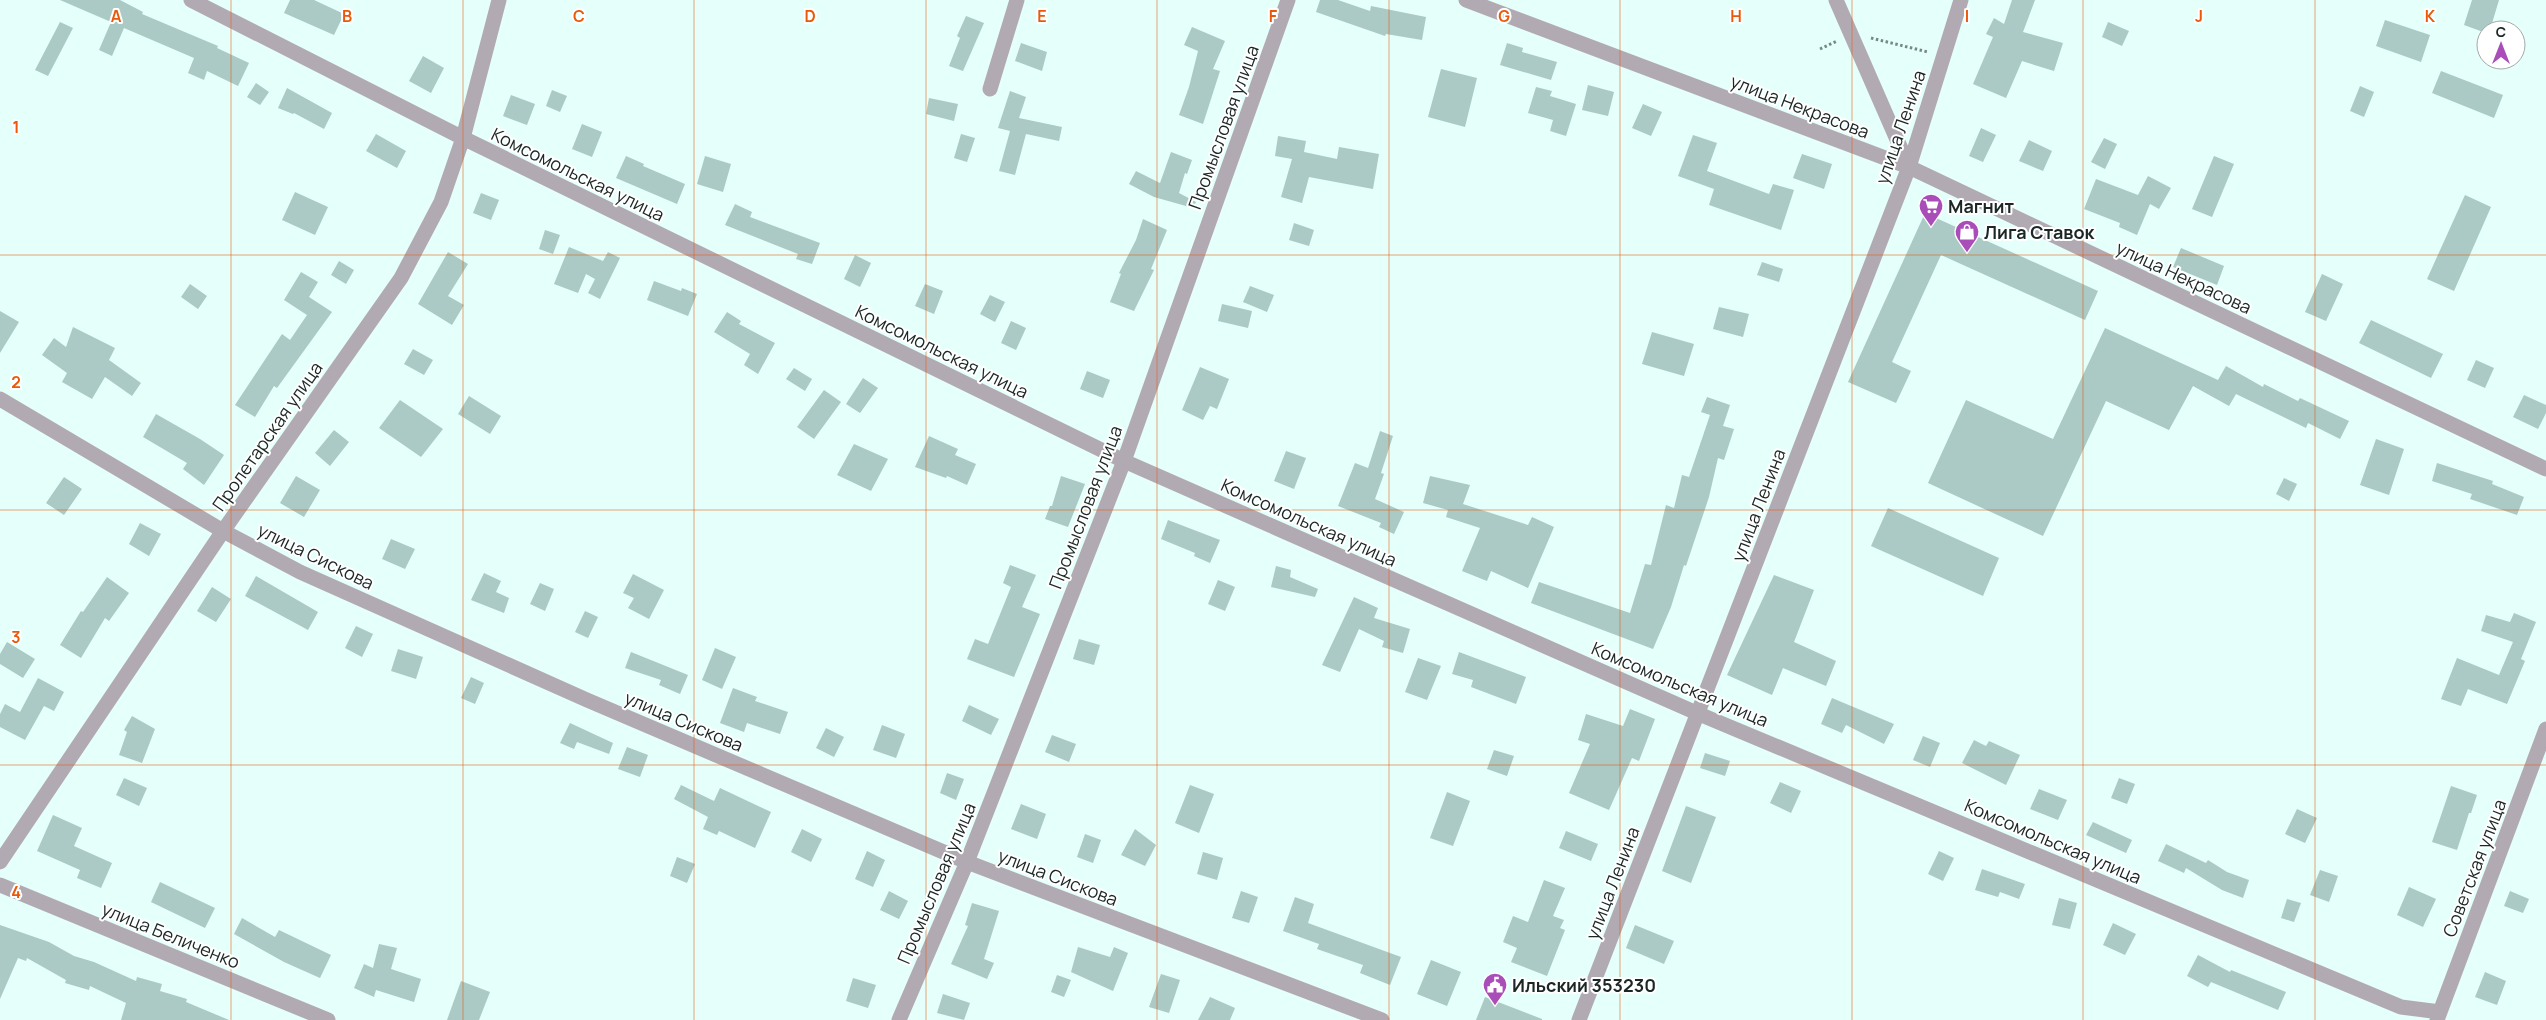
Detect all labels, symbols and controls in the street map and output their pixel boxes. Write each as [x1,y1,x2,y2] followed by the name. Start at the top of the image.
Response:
[111,5,122,27] text: A
[342,5,352,27] text: B
[573,5,585,27] text: C
[804,5,816,27] text: D
[1037,5,1047,27] text: E
[1269,5,1278,27] text: F
[1498,5,1510,27] text: G
[1730,5,1742,27] text: H
[1965,5,1969,27] text: I
[2195,5,2203,27] text: J
[2425,5,2436,27] text: K
[2476,20,2526,70] north arrow
[2496,22,2506,41] text: С
[1182,42,1264,212] street label: Промысловая улица
[1869,67,1931,187] street label: улица Ленина
[1727,68,1873,144] street label: улица Некрасова
[12,116,20,138] text: 1
[487,122,669,226] street label: Комсомольская улица
[1918,193,1944,227] supermarket icon: Магнит
[1948,194,2015,218] place label: Магнит
[1954,219,1980,253] shop icon: Лига Ставок
[1984,220,2096,244] place label: Лига Ставок
[2112,235,2256,319] street label: улица Некрасова
[851,299,1033,403] street label: Комсомольская улица
[206,357,328,515] street label: Пролетарская улица
[11,371,21,393] text: 2
[1043,422,1127,592] street label: Промысловая улица
[1725,445,1791,565] street label: улица Ленина
[1217,472,1401,572] street label: Комсомольская улица
[254,517,378,595] street label: улица Сискова
[11,626,21,648] text: 3
[1588,636,1772,732] street label: Комсомольская улица
[621,685,747,757] street label: улица Сискова
[1961,793,2145,889] street label: Комсомольская улица
[2437,796,2511,940] street label: Советская улица
[891,799,981,967] street label: Промысловая улица
[1579,823,1645,943] street label: улица Ленина
[995,843,1121,911] street label: улица Сискова
[11,881,21,903] text: 4
[98,896,244,974] street label: улица Беличенко
[1482,972,1508,1006] public building icon: Ильский 353230
[1512,973,1656,997] place label: Ильский 353230

